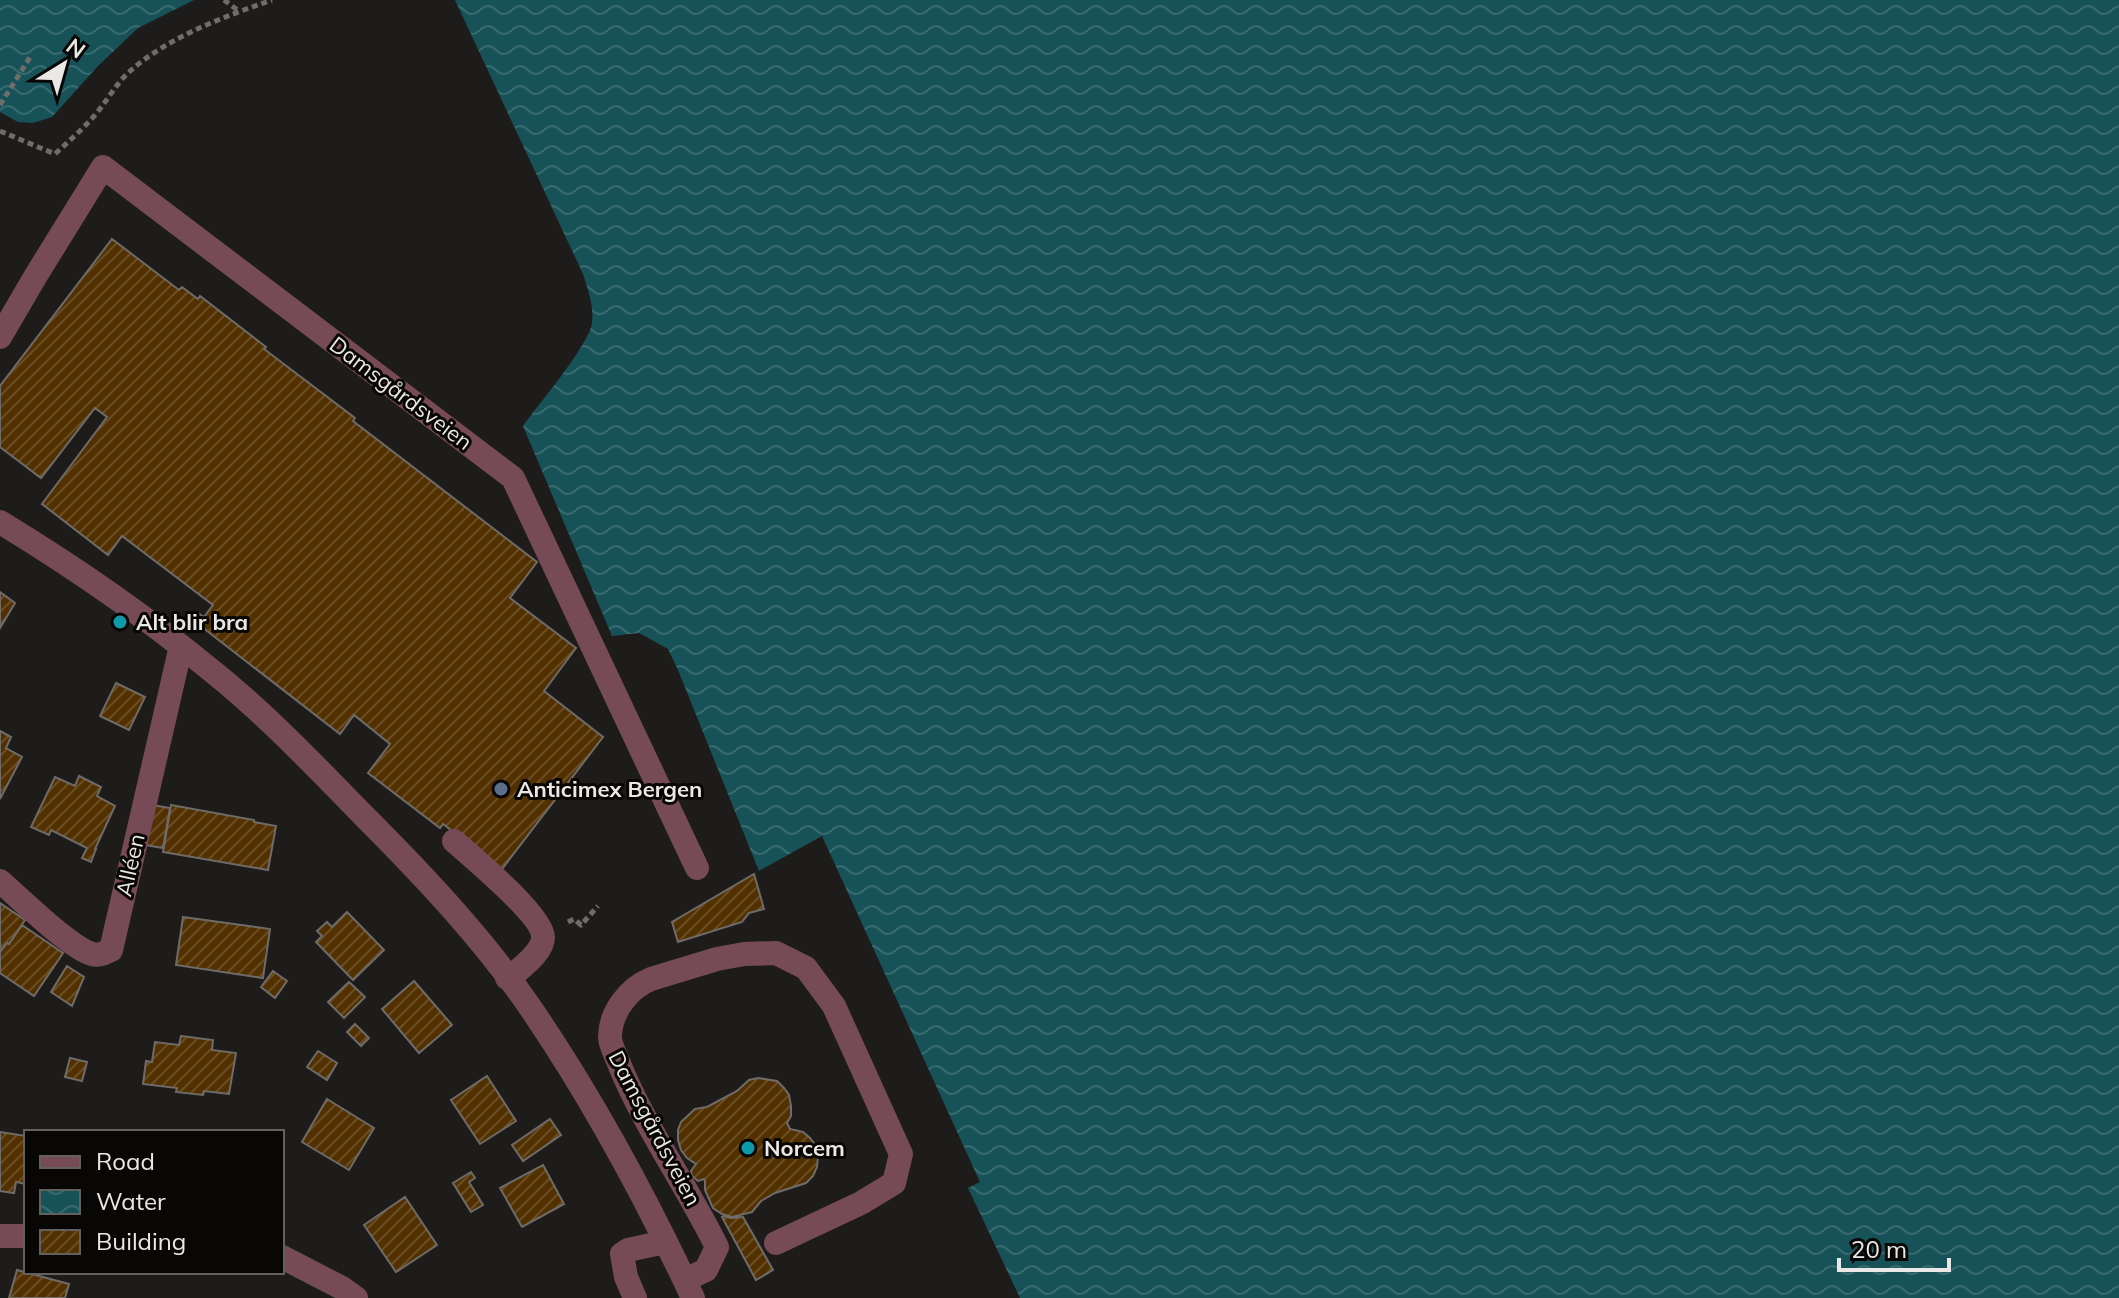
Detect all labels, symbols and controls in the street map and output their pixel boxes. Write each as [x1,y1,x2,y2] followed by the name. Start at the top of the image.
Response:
[24,24,104,104] north arrow
[61,32,91,64] text: N
[324,330,478,456] street label: Damsgårdsveien
[136,608,248,636] place label: Alt blir bra
[111,613,129,631] marker: Alt blir bra
[517,775,702,803] place label: Anticimex Bergen
[492,780,510,798] marker: Anticimex Bergen
[109,831,151,899] street label: Alléen
[602,1046,708,1210] street label: Damsgårdsveien
[24,1130,284,1274] legend
[764,1134,845,1162] place label: Norcem
[739,1139,757,1157] marker: Norcem
[96,1146,155,1176] text: Road
[96,1186,166,1216] text: Water
[1839,1222,1949,1272] scale bar
[96,1226,186,1256] text: Building
[1851,1234,1907,1264] text: 20 m

